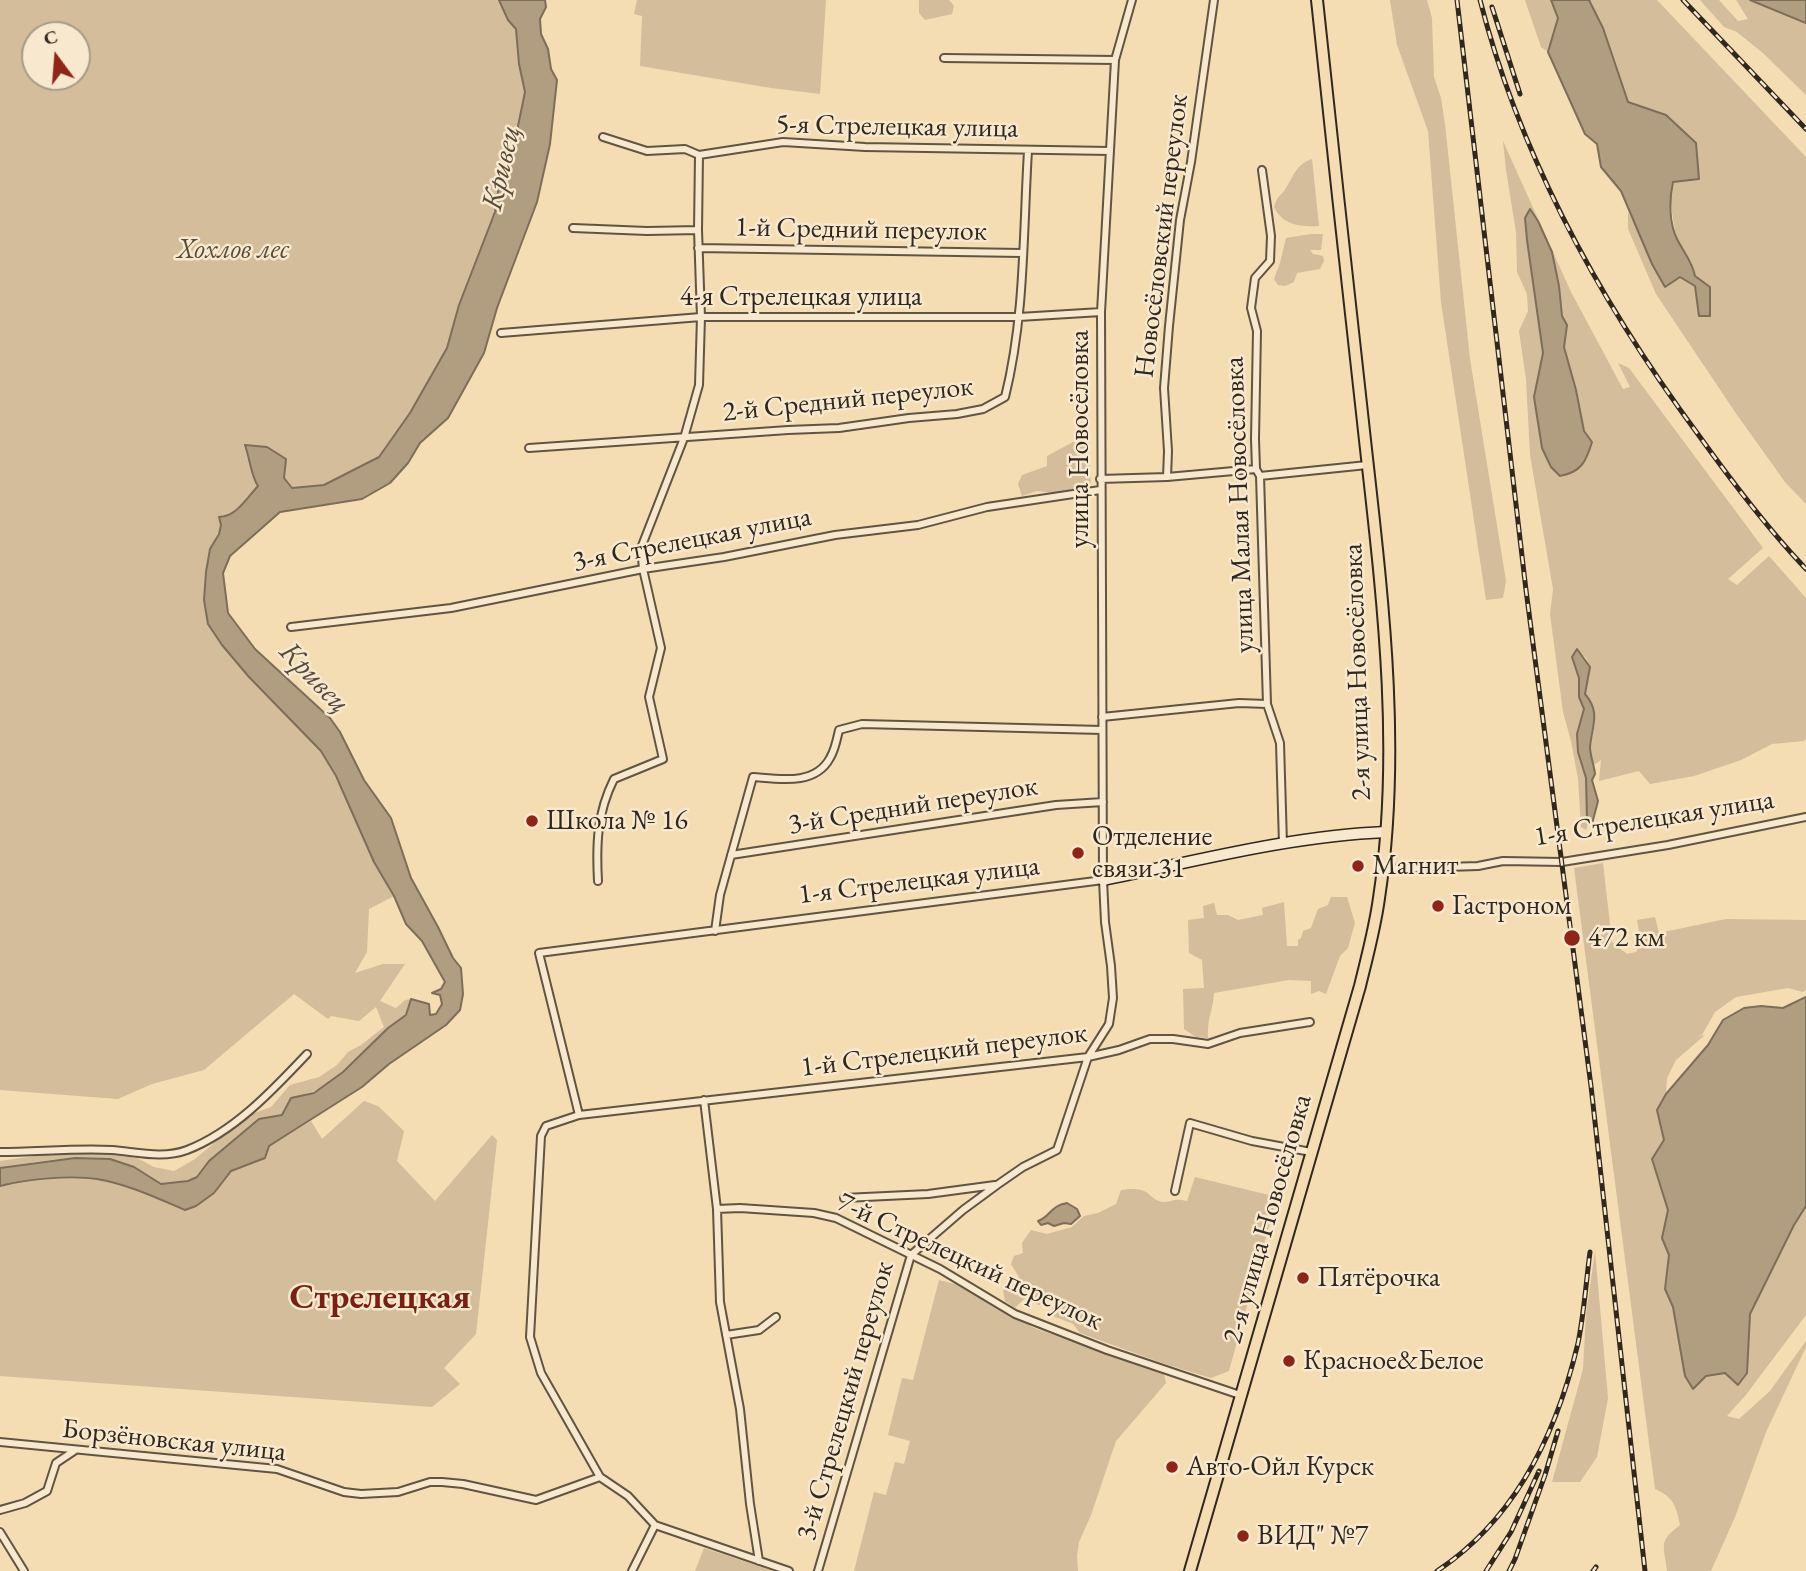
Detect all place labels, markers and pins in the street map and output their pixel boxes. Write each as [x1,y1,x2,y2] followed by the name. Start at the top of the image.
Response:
[546,804,688,838] place label: Школа № 16
[524,813,540,829] marker: Школа № 16
[1092,820,1212,886] place label: Отделение связи 31
[1070,845,1086,861] marker: Отделение связи 31
[1372,849,1459,883] place label: Магнит
[1350,858,1366,874] marker: Магнит
[1452,889,1572,923] place label: Гастроном
[1430,898,1446,914] marker: Гастроном
[1588,921,1665,955] place label: 472 км
[1562,928,1582,948] marker: 472 км
[1317,1261,1440,1295] place label: Пятёрочка
[1295,1270,1311,1286] marker: Пятёрочка
[1303,1344,1484,1378] place label: Красное&Белое
[1281,1353,1297,1369] marker: Красное&Белое
[1186,1450,1374,1484] place label: Авто-Ойл Курск
[1164,1459,1180,1475] marker: Авто-Ойл Курск
[1257,1519,1368,1553] place label: ВИД" №7
[1235,1528,1251,1544] marker: ВИД" №7

